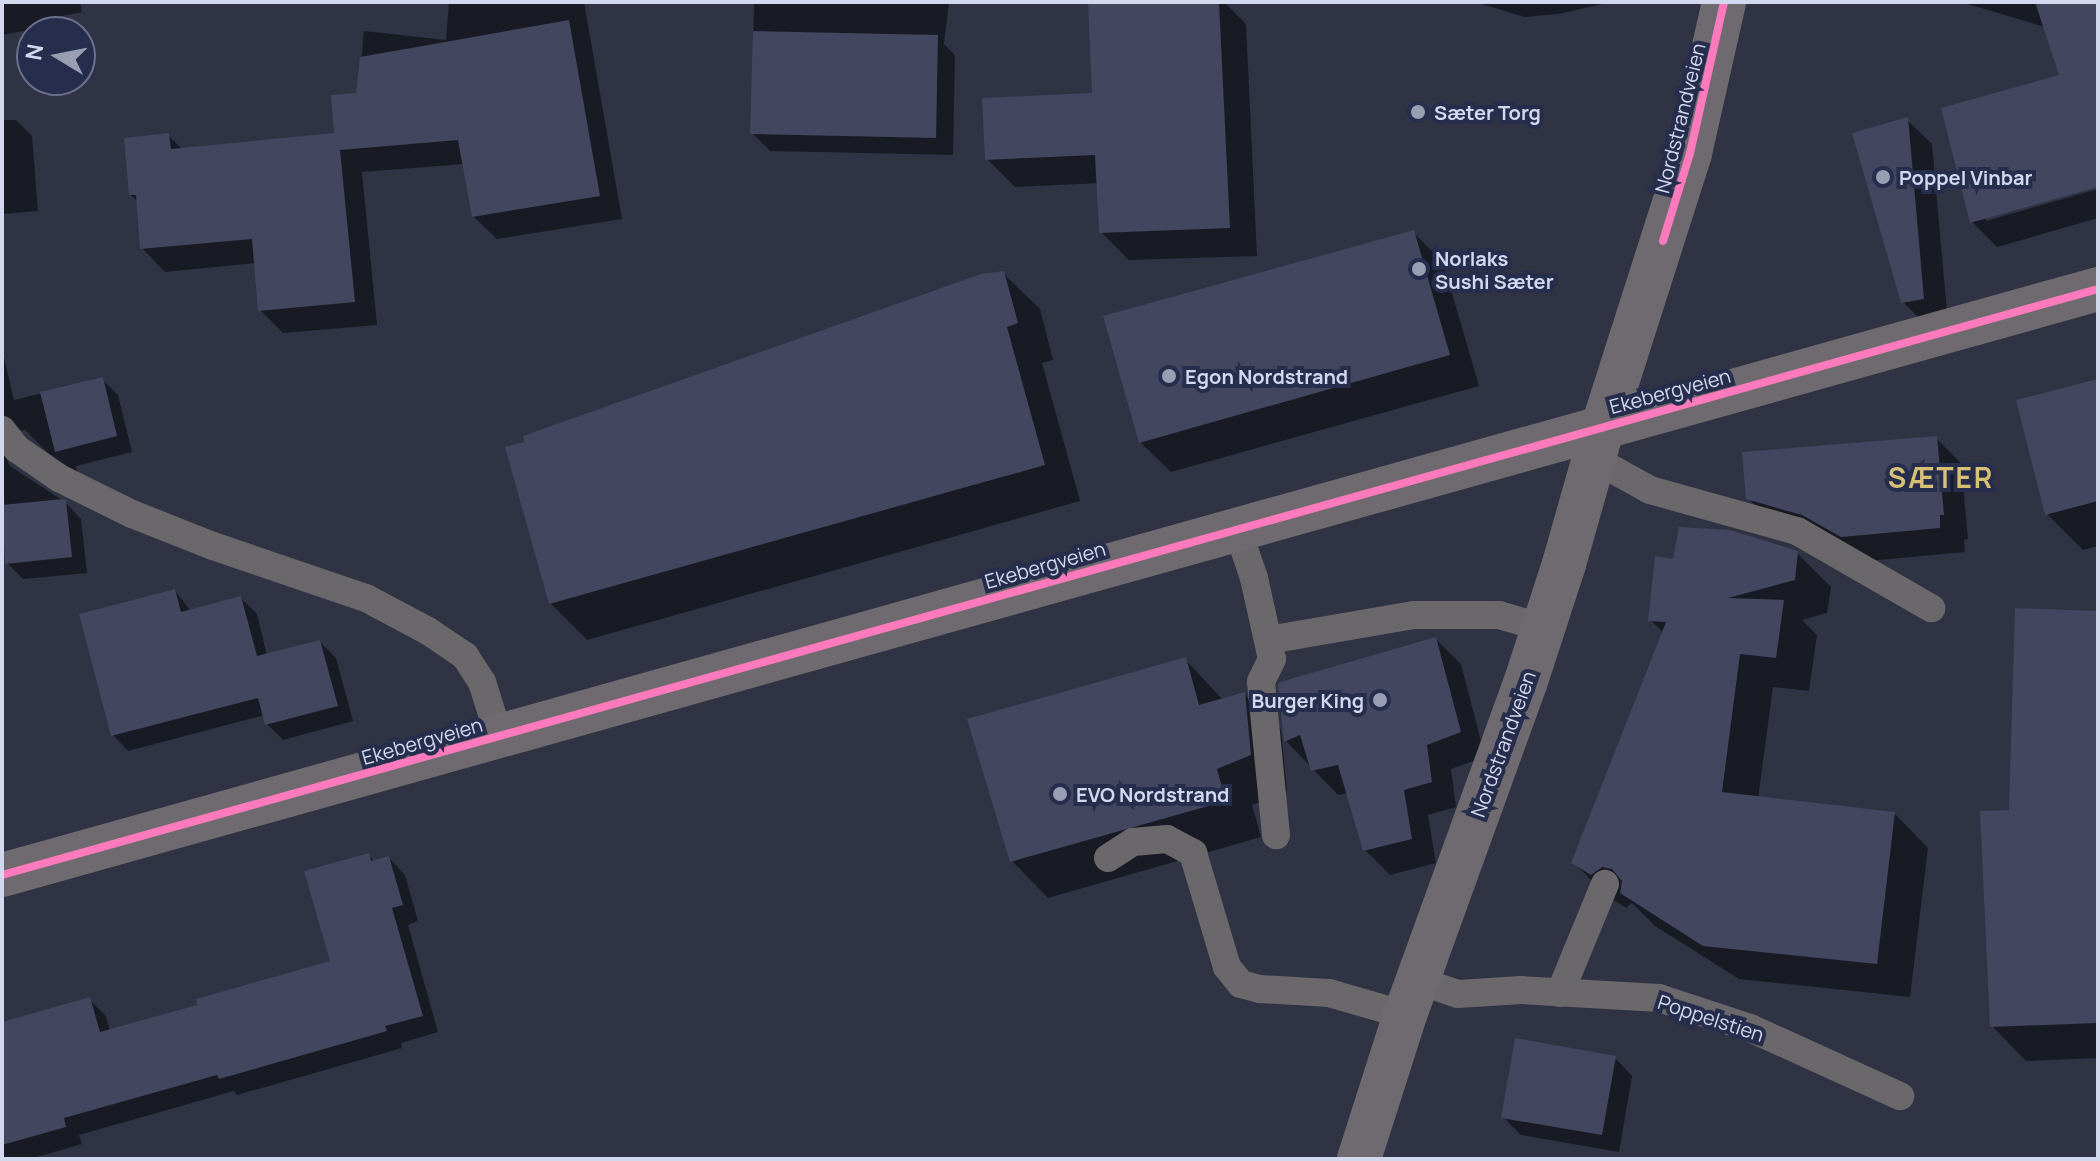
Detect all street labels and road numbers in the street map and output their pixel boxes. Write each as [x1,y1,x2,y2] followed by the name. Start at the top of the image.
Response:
[1650,40,1710,196] street label: Nordstrandveien
[1607,363,1733,419] street label: Ekebergveien
[982,536,1108,594] street label: Ekebergveien
[1465,668,1541,820] street label: Nordstrandveien
[359,712,485,770] street label: Ekebergveien
[1655,990,1767,1046] street label: Poppelstien

